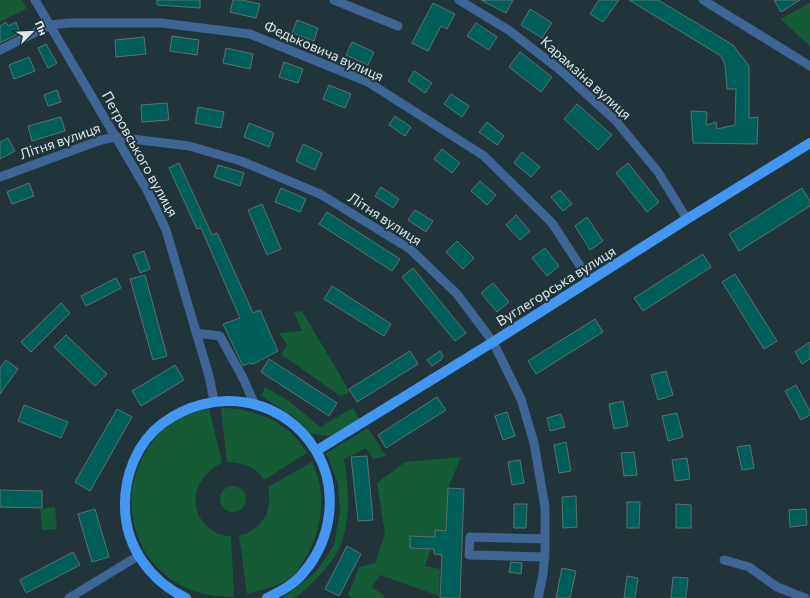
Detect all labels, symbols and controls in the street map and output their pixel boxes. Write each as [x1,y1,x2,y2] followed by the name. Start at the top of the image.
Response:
[12,12,52,52] north arrow
[262,17,387,85] street label: Федьковича вулиця
[33,18,50,37] text: Пн
[537,32,635,123] street label: Карамзіна вулиця
[99,88,182,220] street label: Петровського вулиця
[17,119,103,162] street label: Літня вулиця
[345,188,425,249] street label: Літня вулиця
[493,242,619,329] street label: Вуглегорська вулиця

